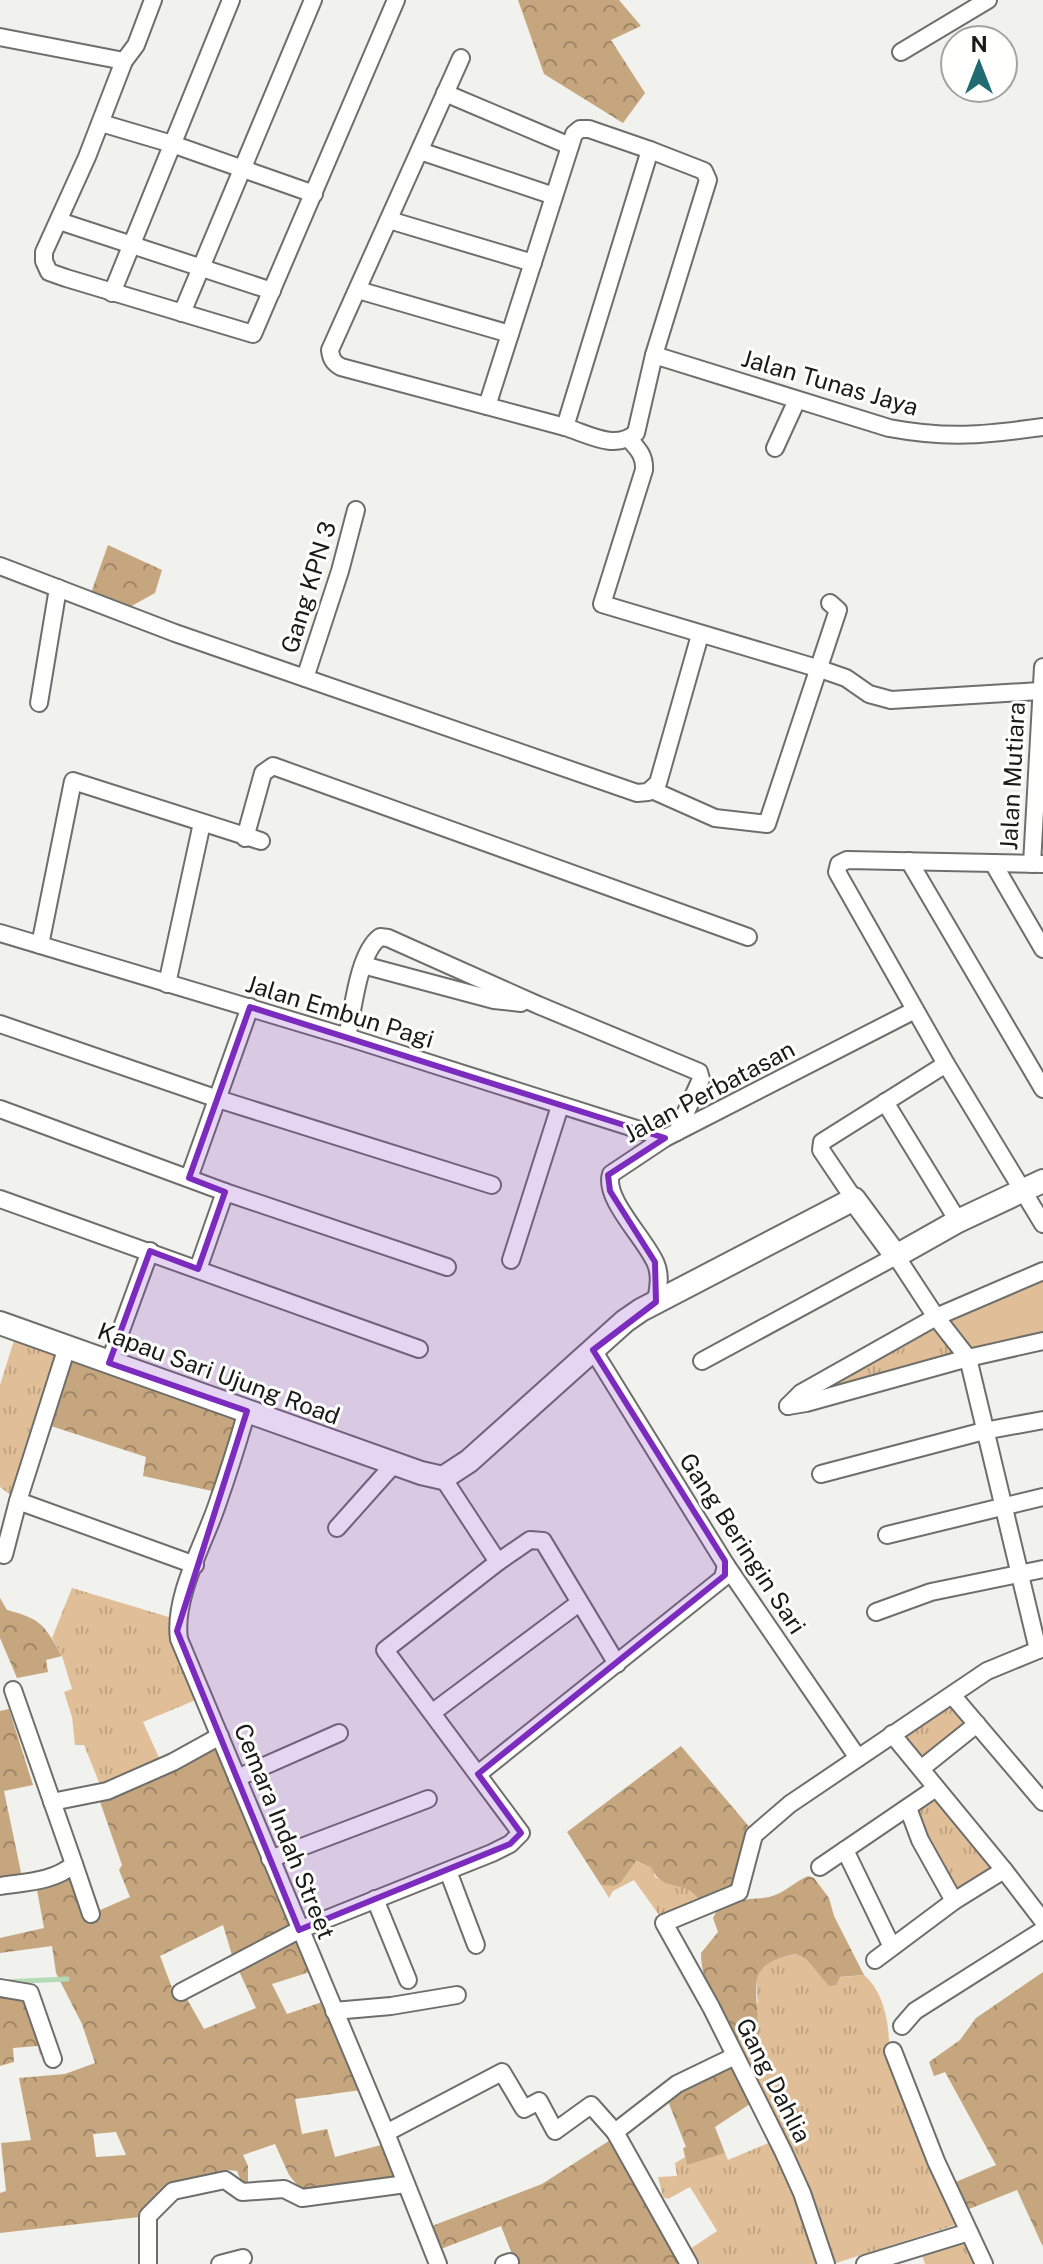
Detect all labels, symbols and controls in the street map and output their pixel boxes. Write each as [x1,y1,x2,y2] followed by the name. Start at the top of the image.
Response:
[939,24,1019,104] north arrow
[970,31,988,57] text: N
[738,343,922,421] street label: Jalan Tunas Jaya
[275,518,341,656] street label: Gang KPN 3
[994,701,1030,851] street label: Jalan Mutiara
[243,969,437,1053] street label: Jalan Embun Pagi
[619,1034,799,1148] street label: Jalan Perbatasan
[94,1316,344,1430] street label: Kapau Sari Ujung Road
[674,1447,812,1639] street label: Gang Beringin Sari
[229,1719,341,1943] street label: Cemara Indah Street
[731,2013,817,2147] street label: Gang Dahlia

